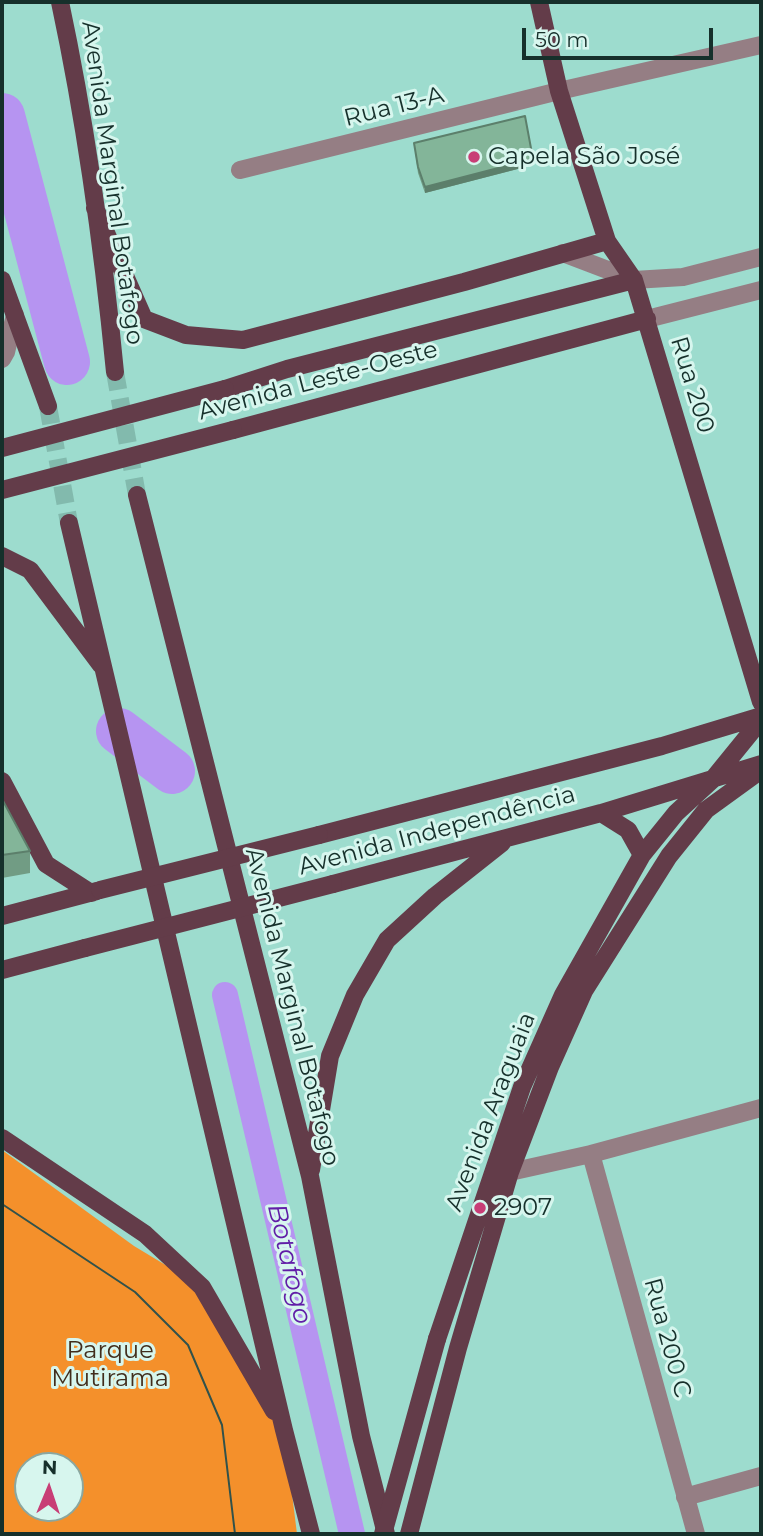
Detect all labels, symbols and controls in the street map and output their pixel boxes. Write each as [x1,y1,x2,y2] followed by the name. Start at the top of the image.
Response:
[525,14,716,58] scale bar
[75,19,149,347] street label: Avenida Marginal Botafogo
[535,27,589,52] text: 50 m
[341,81,447,133] street label: Rua 13-A
[488,143,680,171] place label: Capela São José
[466,149,482,165] marker: Capela São José
[664,333,720,437] street label: Rua 200
[195,335,441,427] street label: Avenida Leste-Oeste
[295,780,579,882] street label: Avenida Independência
[239,845,345,1169] street label: Avenida Marginal Botafogo
[440,1009,542,1215] street label: Avenida Araguaia
[494,1194,552,1222] place label: 2907
[472,1200,488,1216] marker: 2907
[260,1201,318,1327] water label: Botafogo
[637,1275,697,1401] street label: Rua 200 C
[51,1337,169,1393] park label: Parque Mutirama
[14,1452,84,1522] north arrow
[42,1456,58,1479] text: N

